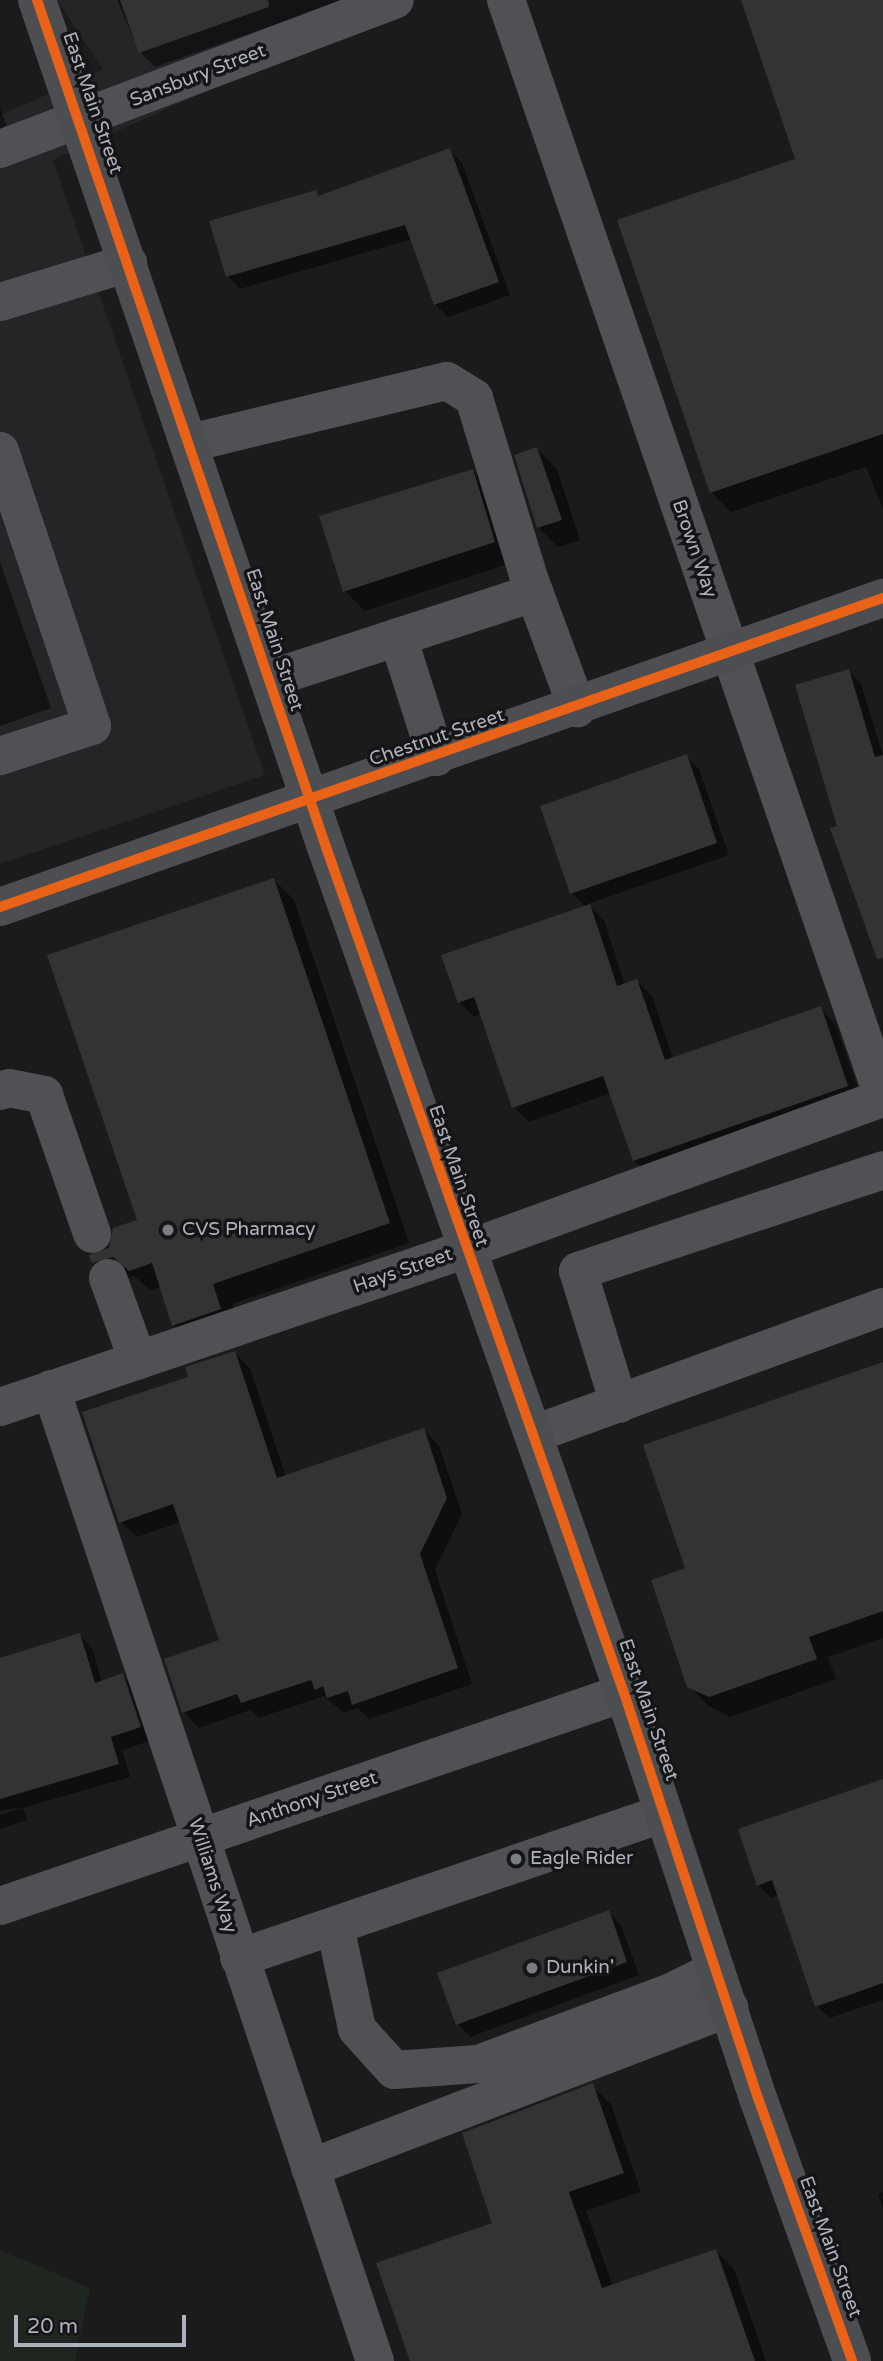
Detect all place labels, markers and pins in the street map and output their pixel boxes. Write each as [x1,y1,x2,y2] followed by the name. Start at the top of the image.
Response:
[182,1219,316,1241] place label: CVS Pharmacy
[160,1222,176,1238] marker: CVS Pharmacy
[530,1848,633,1870] place label: Eagle Rider
[508,1851,524,1867] marker: Eagle Rider
[546,1957,614,1979] place label: Dunkin'
[524,1960,540,1976] marker: Dunkin'

